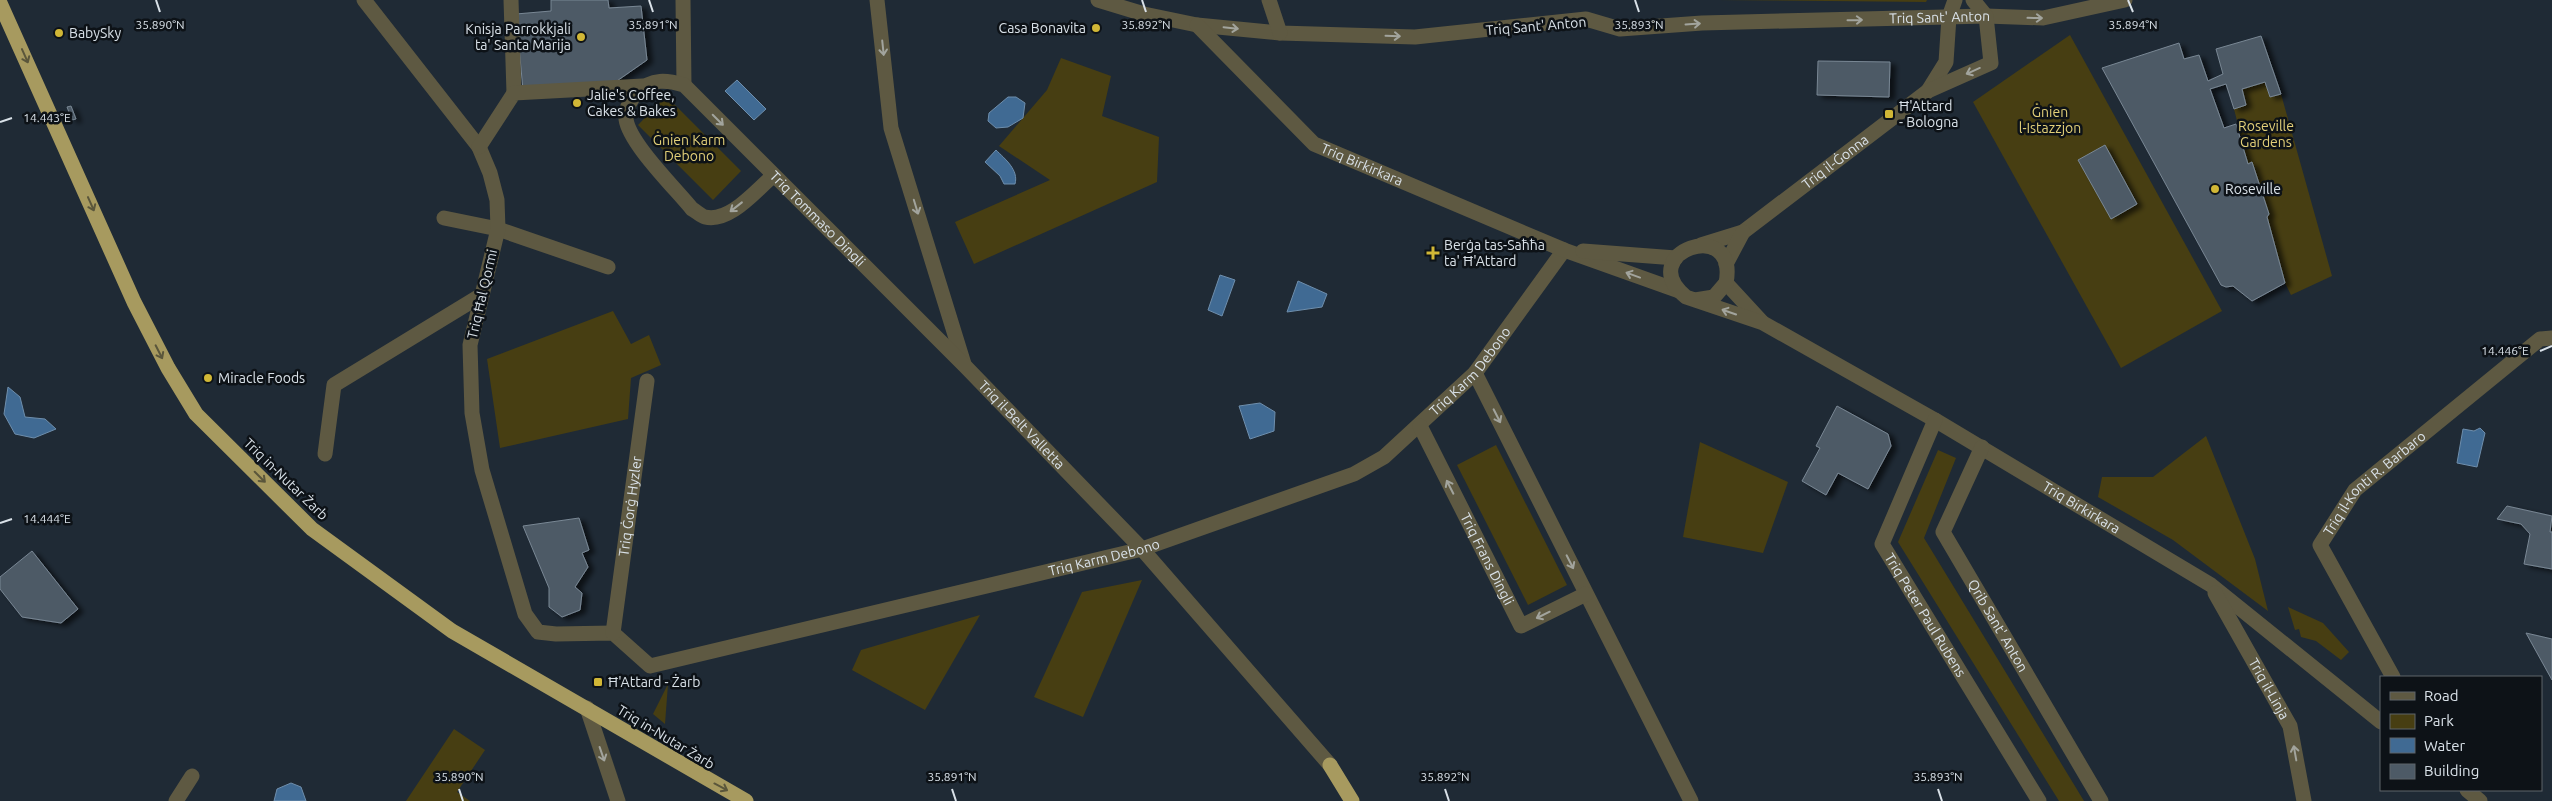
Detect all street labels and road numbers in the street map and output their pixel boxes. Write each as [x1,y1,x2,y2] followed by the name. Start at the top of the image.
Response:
[1889,8,1990,26] street label: Triq Sant' Anton
[1485,14,1587,38] street label: Triq Sant' Anton
[1799,131,1872,192] street label: Triq il-Ġonna
[1319,140,1405,189] street label: Triq Birkirkara
[767,168,869,270] street label: Triq Tommaso Dingli
[464,248,500,340] street label: Triq Ħal Qormi
[1426,324,1514,419] street label: Triq Karm Debono
[975,377,1068,472] street label: Triq il-Belt Valletta
[2320,428,2429,539] street label: Triq il-Konti R. Barbaro
[241,435,331,523] street label: Triq in-Nutar Żarb
[615,454,645,557] street label: Triq Ġorġ Hyzler
[2040,478,2123,537] street label: Triq Birkirkara
[1457,510,1517,608] street label: Triq Frans Dingli
[1047,535,1162,579] street label: Triq Karm Debono
[1881,550,1969,680] street label: Triq Peter Paul Rubens
[1965,576,2031,675] street label: Qrib Sant' Anton
[2245,655,2293,722] street label: Triq il-Linja
[614,702,718,772] street label: Triq in-Nutar Żarb

